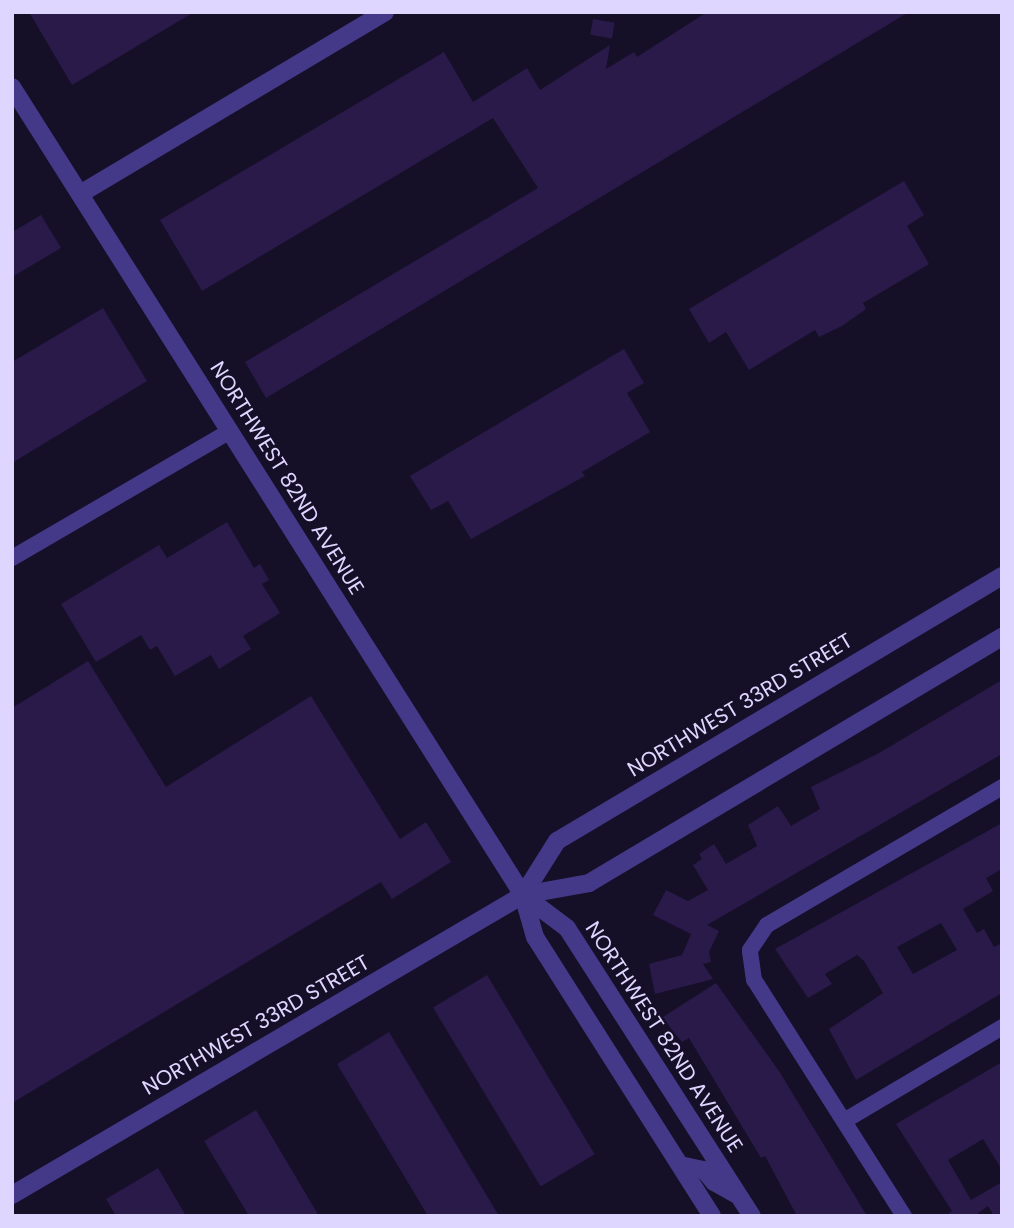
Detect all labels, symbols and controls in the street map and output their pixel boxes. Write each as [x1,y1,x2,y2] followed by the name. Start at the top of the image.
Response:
[205,357,369,599] street label: NORTHWEST 82ND AVENUE
[623,628,857,782] street label: NORTHWEST 33RD STREET
[580,917,748,1157] street label: NORTHWEST 82ND AVENUE
[138,950,374,1100] street label: NORTHWEST 33RD STREET

